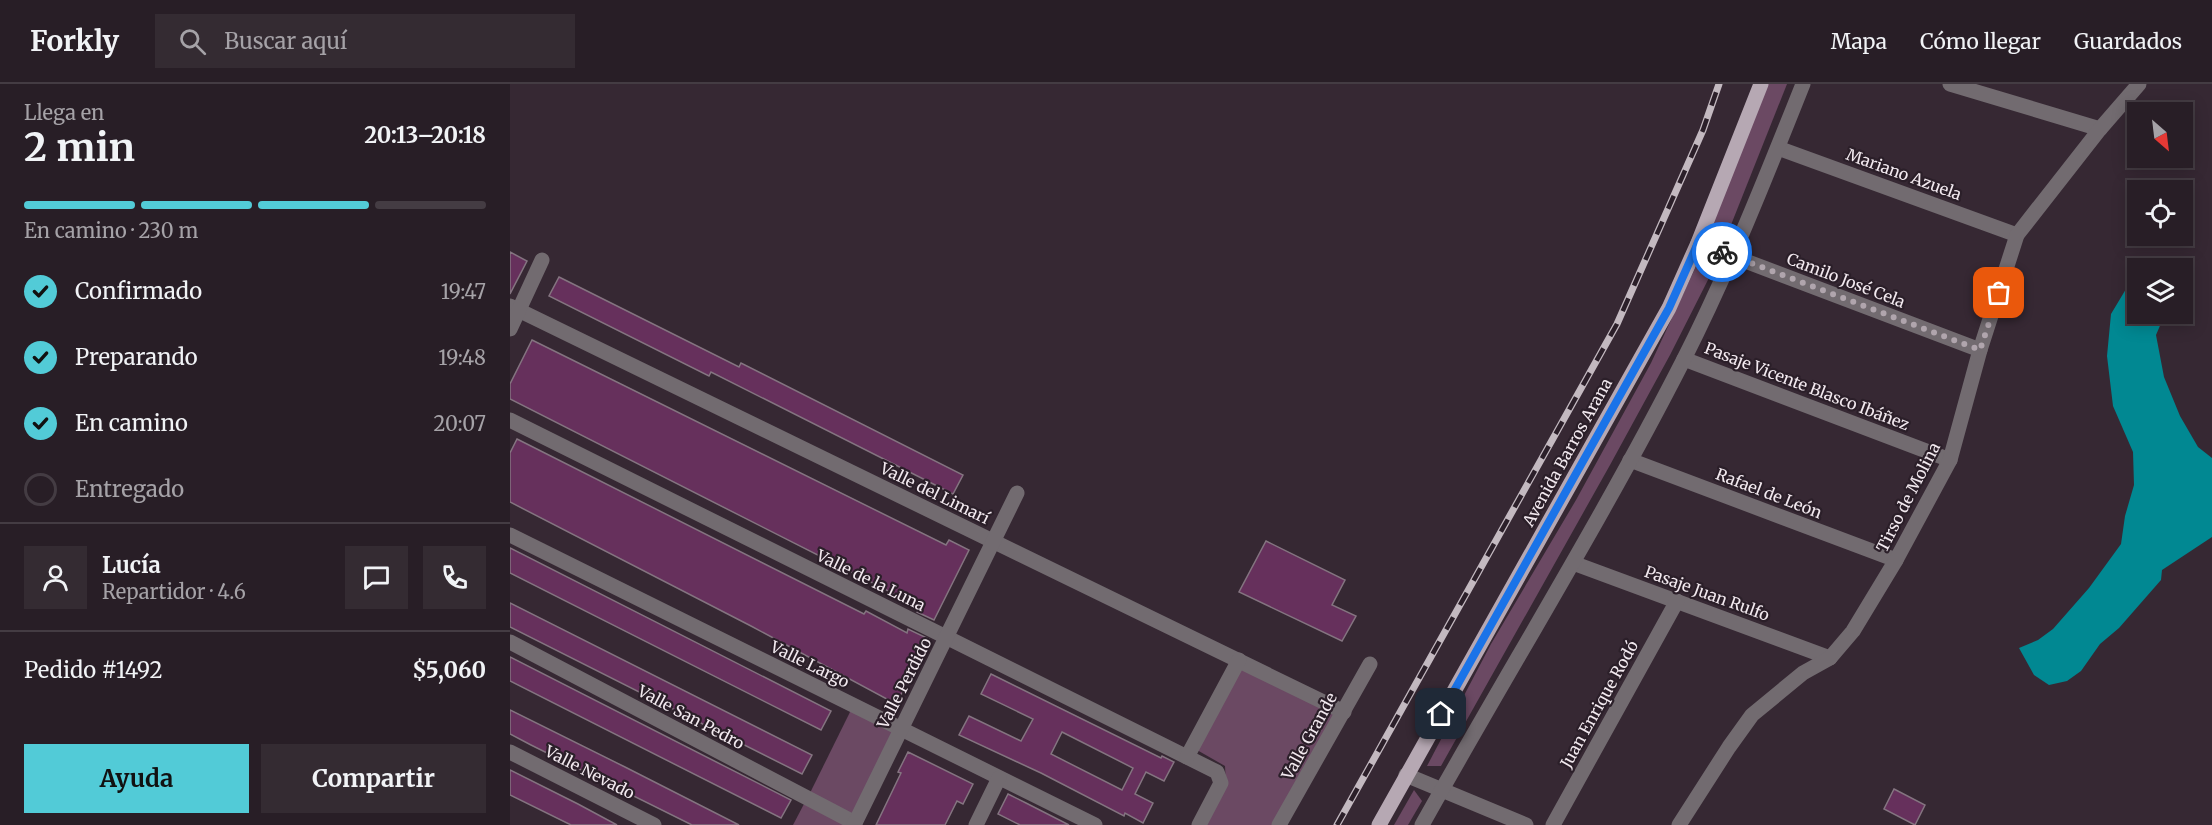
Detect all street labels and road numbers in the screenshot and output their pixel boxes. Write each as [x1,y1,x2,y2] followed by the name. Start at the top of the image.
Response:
[1844,144,1965,204] street label: Mariano Azuela
[1784,248,1908,312] street label: Camilo José Cela
[1702,338,1912,434] street label: Pasaje Vicente Blasco Ibáñez
[1517,374,1616,530] street label: Avenida Barros Arana
[1872,438,1944,555] street label: Tirso de Molina
[876,457,994,528] street label: Valle del Limarí
[1713,464,1825,523] street label: Rafael de León
[812,545,929,615] street label: Valle de la Luna
[1642,561,1772,625] street label: Pasaje Juan Rulfo
[872,634,935,733] street label: Valle Perdido
[766,636,853,692] street label: Valle Largo
[1555,637,1642,772] street label: Juan Enrique Rodó
[633,680,748,753] street label: Valle San Pedro
[1276,689,1341,784] street label: Valle Grande
[541,740,638,803] street label: Valle Nevado

